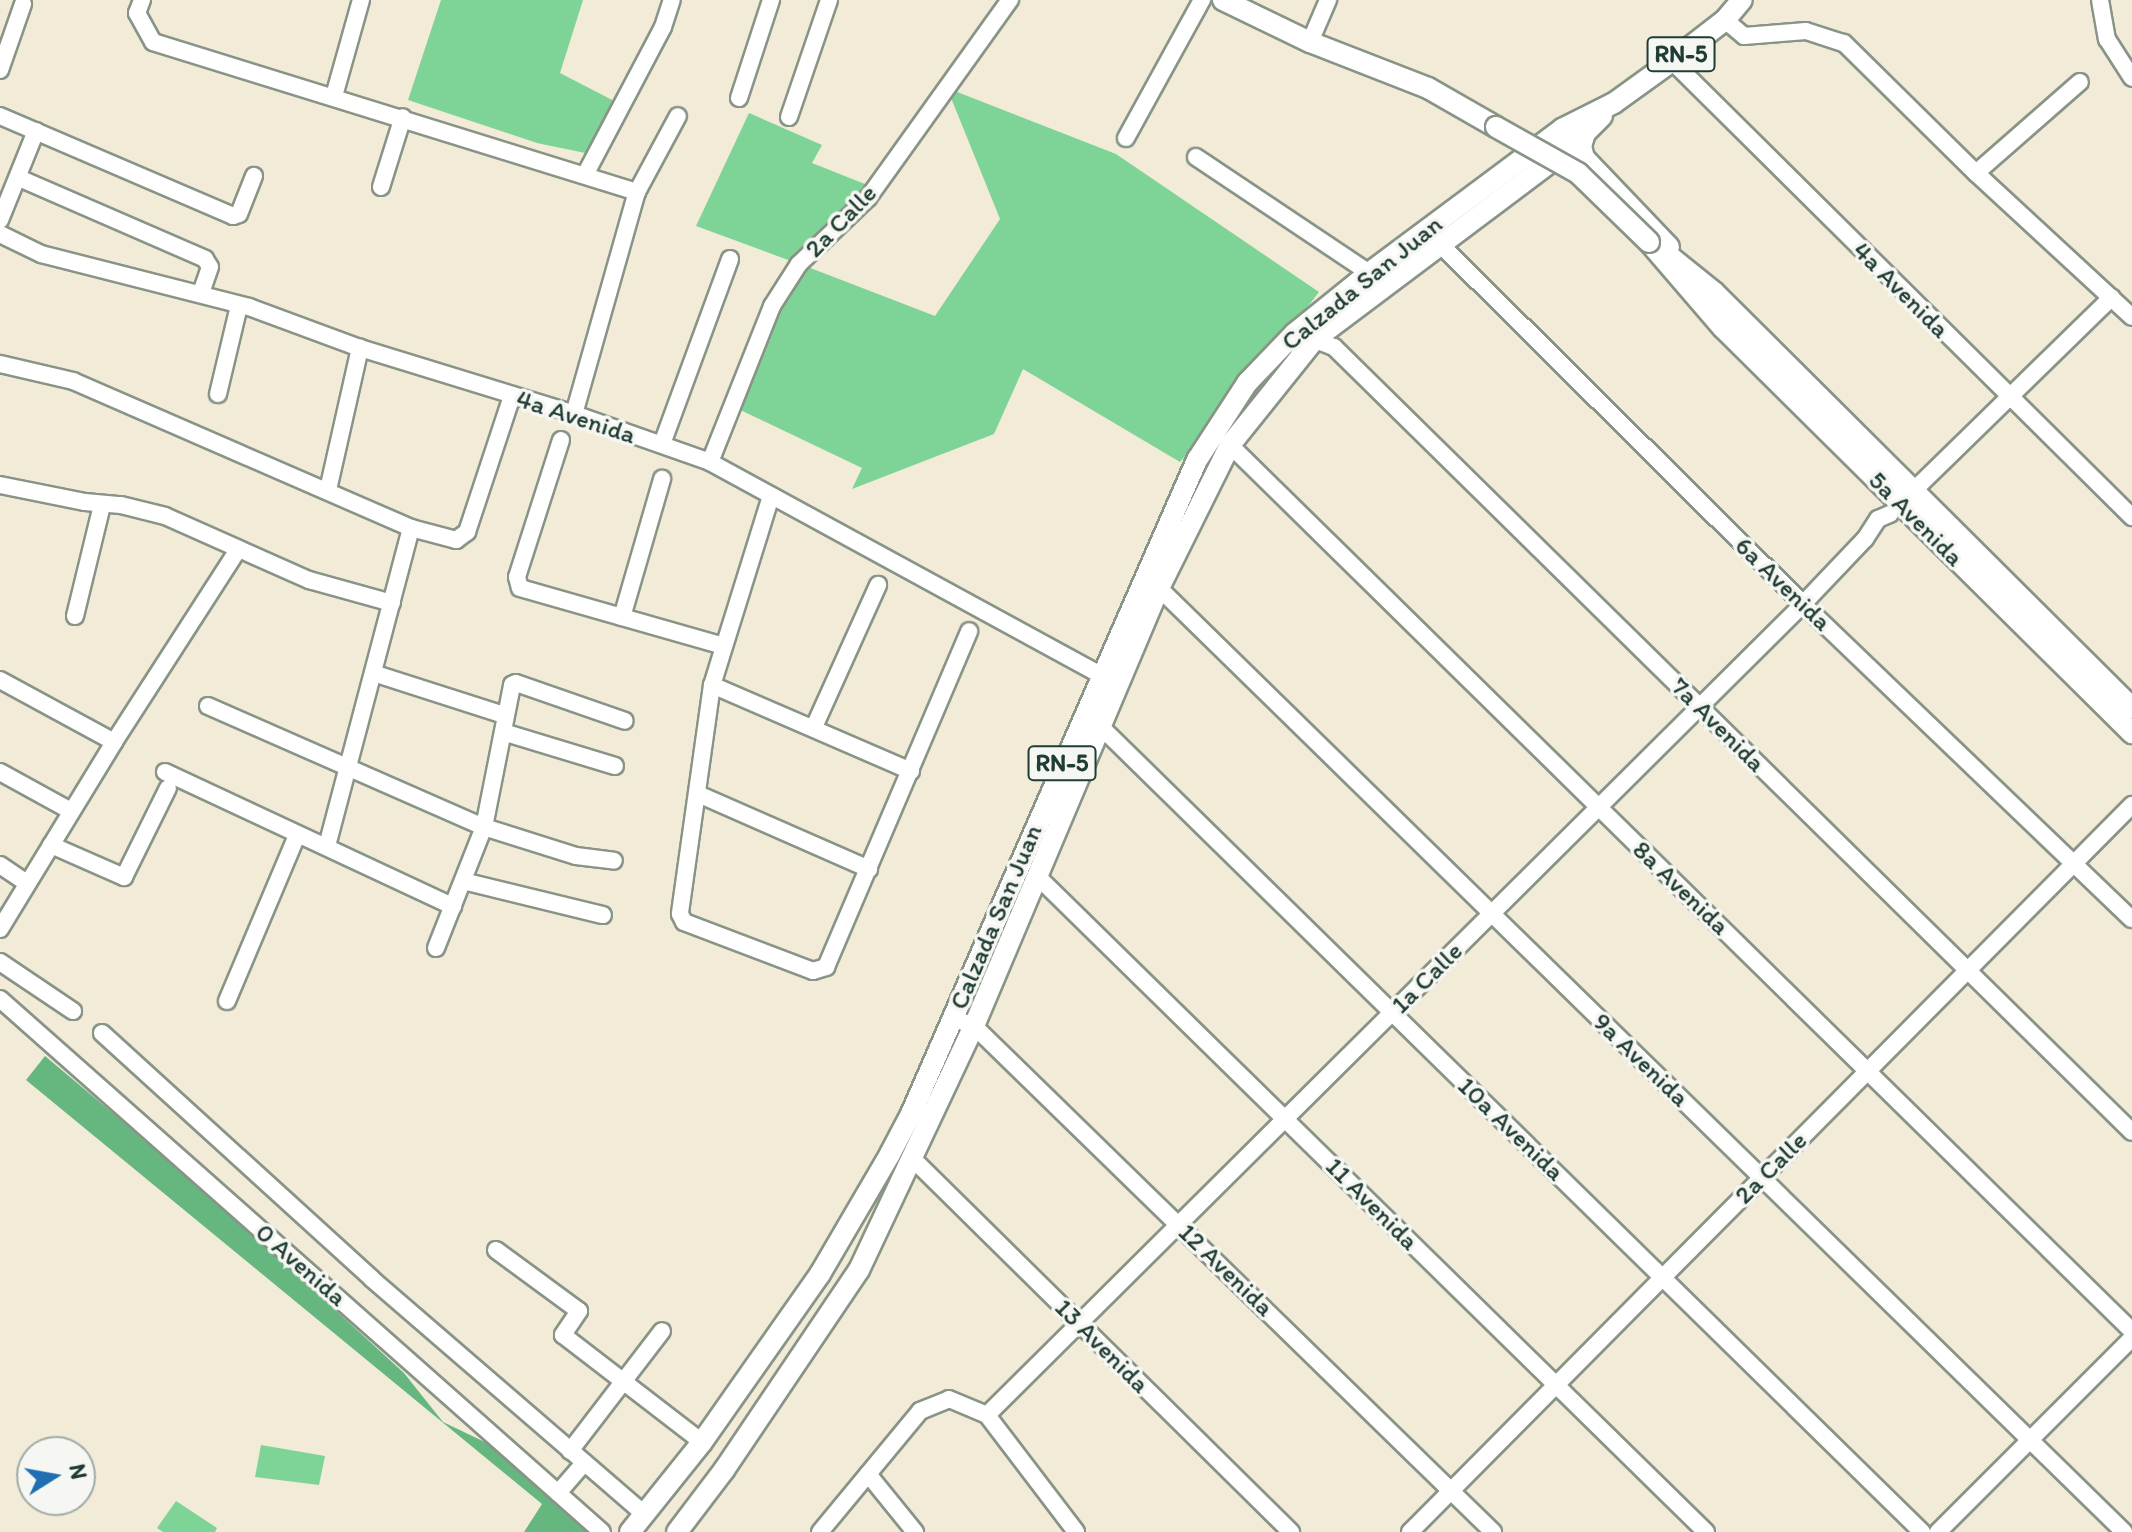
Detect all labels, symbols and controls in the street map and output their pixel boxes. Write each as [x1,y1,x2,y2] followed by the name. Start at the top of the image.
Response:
[1645,34,1717,74] road number: RN-5
[798,178,884,264] street label: 2a Calle
[1275,208,1449,358] street label: Calzada San Juan
[1846,235,1956,345] street label: 4a Avenida
[512,383,640,451] street label: 4a Avenida
[1862,465,1970,573] street label: 5a Avenida
[1728,530,1838,638] street label: 6a Avenida
[1664,671,1772,779] street label: 7a Avenida
[1026,743,1098,783] road number: RN-5
[943,819,1049,1015] street label: Calzada San Juan
[1626,834,1736,942] street label: 8a Avenida
[1385,936,1469,1020] street label: 1a Calle
[1586,1006,1696,1114] street label: 9a Avenida
[1451,1070,1571,1188] street label: 10a Avenida
[1728,1125,1814,1211] street label: 2a Calle
[1319,1151,1425,1257] street label: 11 Avenida
[249,1217,353,1313] street label: 0 Avenida
[1172,1217,1280,1323] street label: 12 Avenida
[1048,1292,1156,1400] street label: 13 Avenida
[16,1436,96,1516] north arrow
[63,1462,93,1482] text: N

